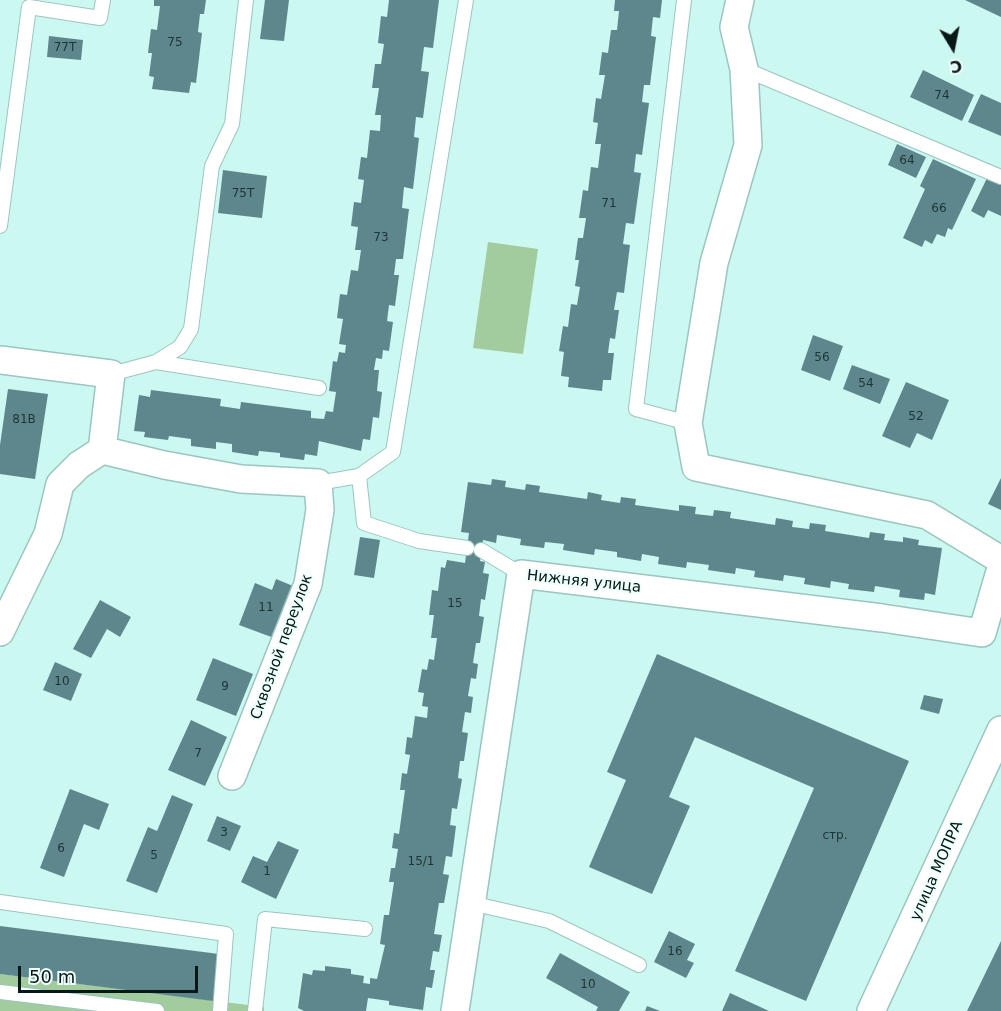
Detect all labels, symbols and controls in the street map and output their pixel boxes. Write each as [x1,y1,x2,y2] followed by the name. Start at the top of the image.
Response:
[923,18,983,78] north arrow
[167,36,183,50] house number: 75
[54,41,76,55] house number: 77Т
[949,56,964,77] text: С
[934,89,950,103] house number: 74
[899,154,915,168] house number: 64
[232,187,254,201] house number: 75Т
[601,197,617,211] house number: 71
[931,202,947,216] house number: 66
[373,231,389,245] house number: 73
[814,351,830,365] house number: 56
[858,377,874,391] house number: 54
[908,410,924,424] house number: 52
[12,413,36,427] house number: 81В
[526,567,642,597] street label: Нижняя улица
[247,572,317,722] street label: Сквозной переулок
[447,597,463,611] house number: 15
[258,601,274,615] house number: 11
[54,675,70,689] house number: 10
[221,680,229,694] house number: 9
[194,747,202,761] house number: 7
[907,818,967,924] street label: улица МОПРА
[220,826,228,840] house number: 3
[822,829,848,843] house number: стр.
[57,842,65,856] house number: 6
[150,849,158,863] house number: 5
[408,855,434,869] house number: 15/1
[263,865,271,879] house number: 1
[667,945,683,959] house number: 16
[21,954,201,992] scale bar
[29,966,75,987] text: 50 m
[580,978,596,992] house number: 10

